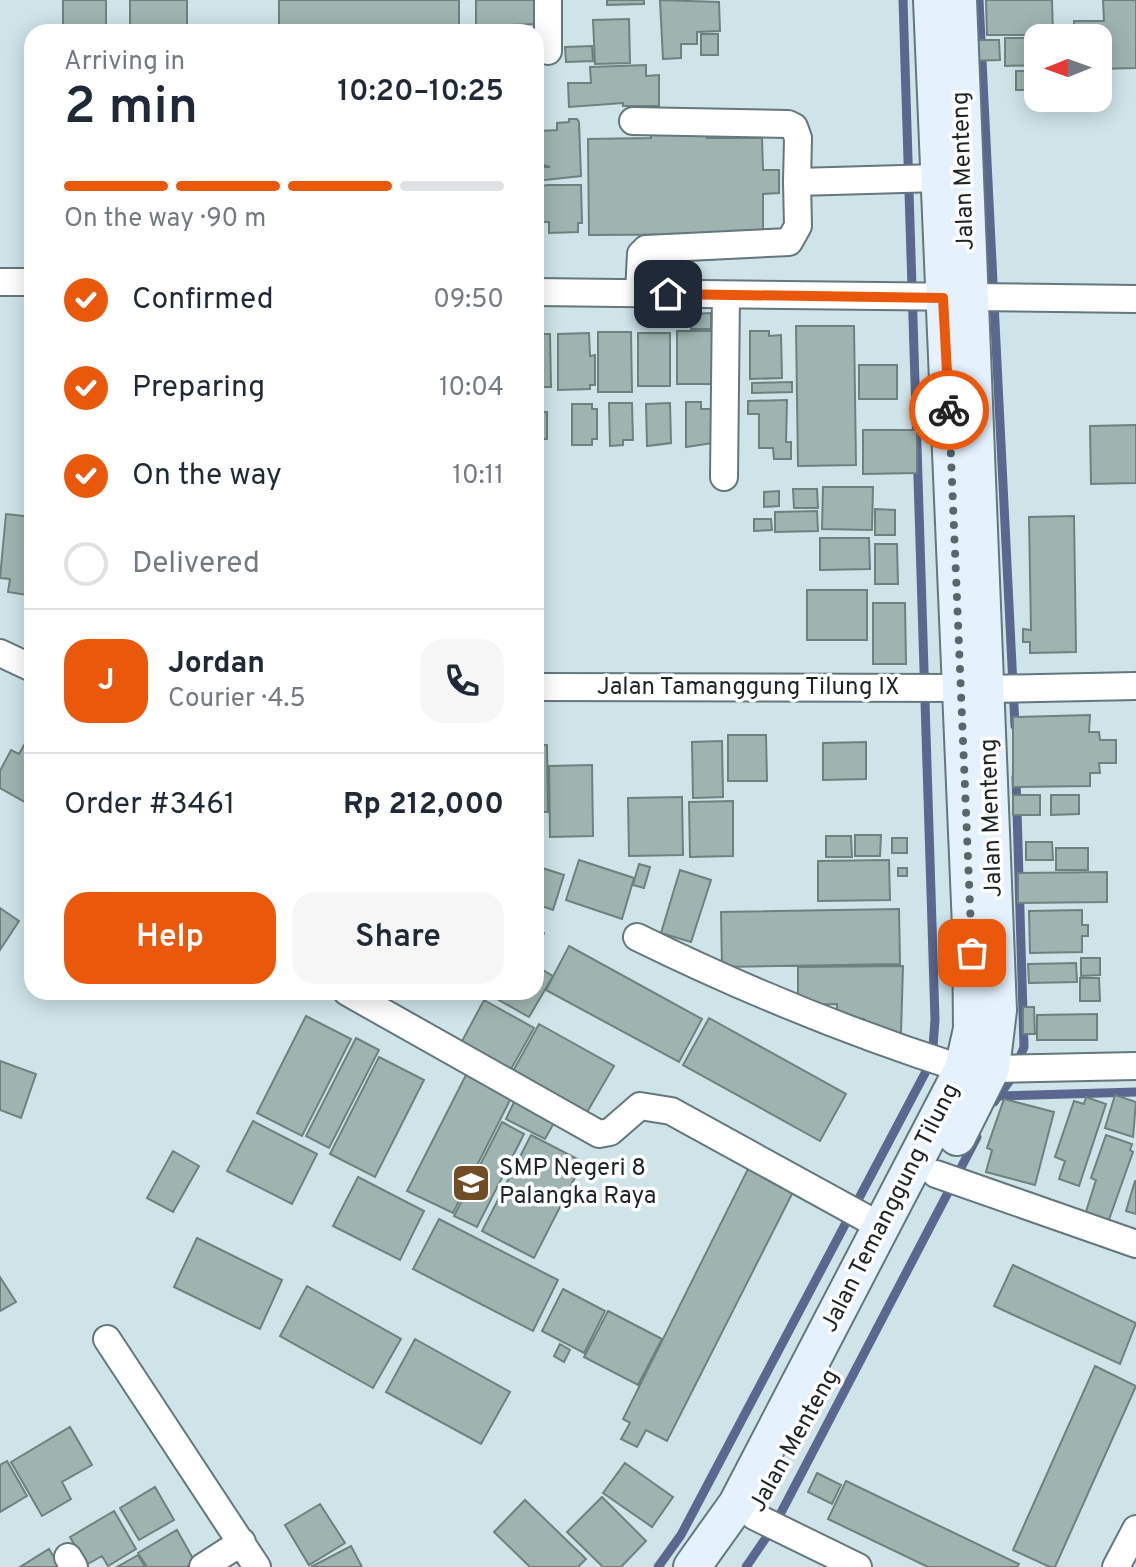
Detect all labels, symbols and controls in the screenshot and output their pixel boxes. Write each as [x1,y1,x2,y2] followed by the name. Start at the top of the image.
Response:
[1024,24,1112,112] north arrow
[1024,24,1112,112] map controls
[64,46,185,79] text: Arriving in
[337,74,504,111] text: 10:20–10:25
[64,76,198,142] text: 2 min
[946,91,982,251] street label: Jalan Menteng
[64,203,266,236] text: On the way · 90 m
[634,260,702,328] pin
[646,272,690,316] icon: home
[64,278,108,322] icon: check
[132,282,274,319] text: Confirmed
[433,284,504,317] text: 09:50
[64,366,108,410] icon: check
[132,370,265,407] text: Preparing
[909,370,989,450] courier
[439,372,504,405] text: 10:04
[927,388,971,432] icon: bike
[64,454,108,498] icon: check
[132,458,282,495] text: On the way
[452,460,504,493] text: 10:11
[132,546,260,583] text: Delivered
[420,639,504,723] button: phone
[168,646,265,683] text: Jordan
[98,663,114,700] text: J
[597,673,899,703] street label: Jalan Tamanggung Tilung IX
[168,683,306,716] text: Courier · 4.5
[974,738,1010,898] street label: Jalan Menteng
[64,787,235,824] text: Order #3461
[343,787,504,824] text: Rp 212,000
[64,892,276,984] button: Help
[292,892,504,984] button: Share
[938,919,1006,987] pin
[950,931,994,975] icon: bag
[815,1078,967,1338] street label: Jalan Temanggung Tilung
[499,1154,656,1212] place label: SMP Negeri 8 Palangka Raya
[450,1162,492,1204] school or university icon: SMP Negeri 8 Palangka Raya
[743,1364,847,1518] street label: Jalan Menteng

